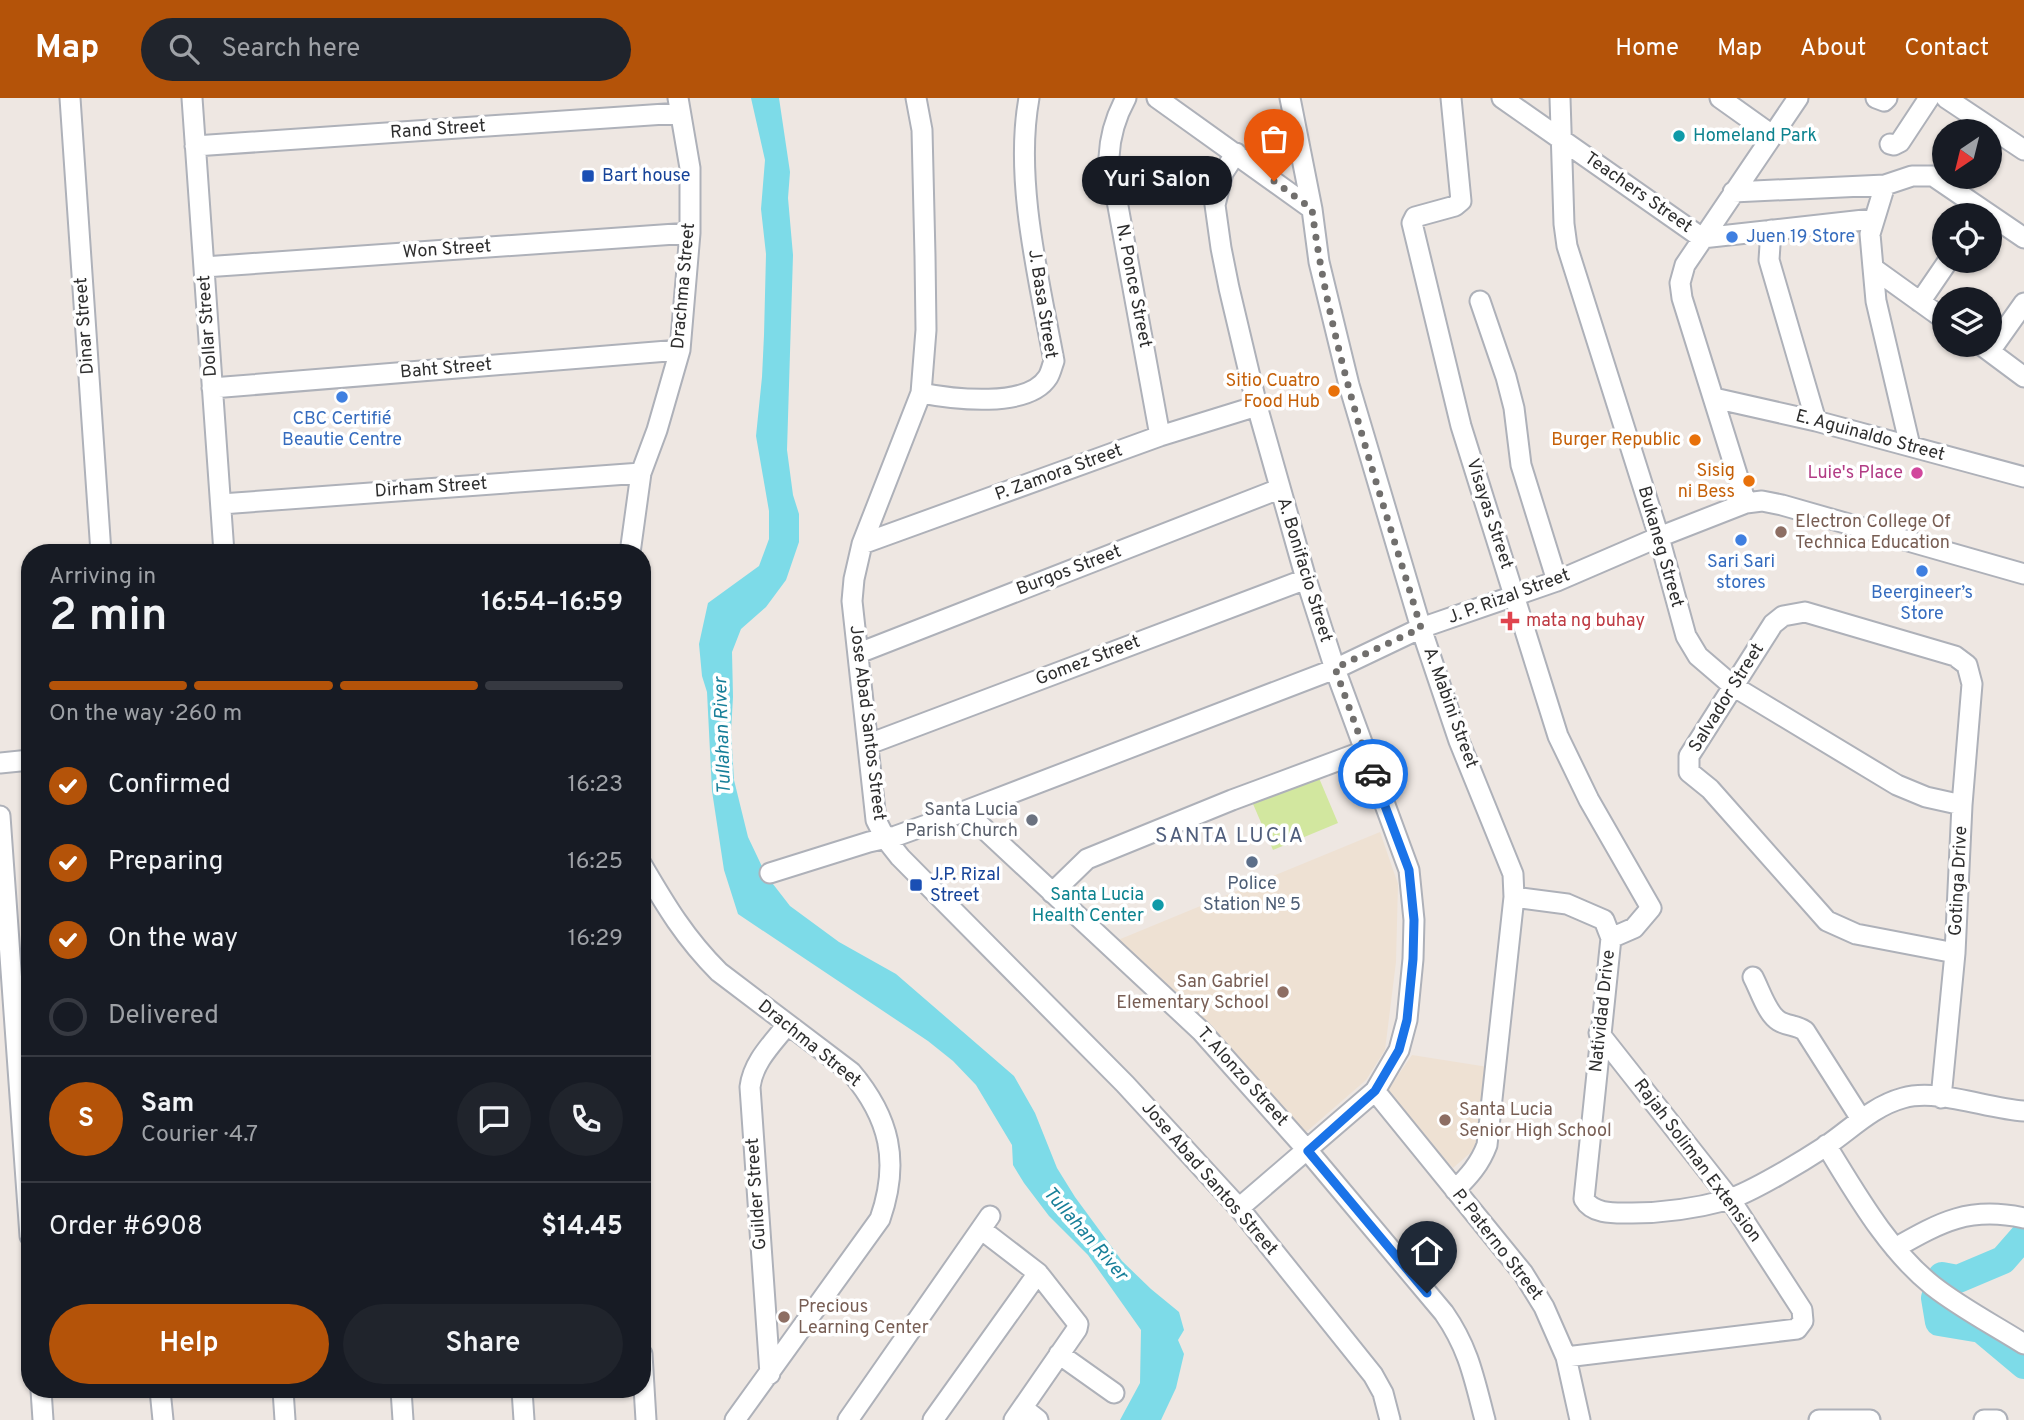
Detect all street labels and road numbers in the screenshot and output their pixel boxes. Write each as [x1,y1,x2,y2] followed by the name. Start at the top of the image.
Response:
[389,115,487,145] street label: Rand Street
[1580,147,1696,239] street label: Teachers Street
[667,222,701,350] street label: Drachma Street
[1110,222,1156,350] street label: N. Ponce Street
[402,235,492,265] street label: Won Street
[1022,248,1062,360] street label: J. Basa Street
[193,274,223,378] street label: Dollar Street
[70,277,100,375] street label: Dinar Street
[399,354,493,384] street label: Baht Street
[1793,405,1947,467] street label: E. Aguinaldo Street
[992,439,1126,507] street label: P. Zamora Street
[1460,456,1518,572] street label: Visayas Street
[374,473,488,503] street label: Dirham Street
[1632,484,1688,610] street label: Bukaneg Street
[1271,495,1337,645] street label: A. Bonifacio Street
[1013,540,1125,602] street label: Burgos Street
[1445,564,1573,630] street label: J. P. Rizal Street
[844,624,890,822] street label: Jose Abad Santos Street
[1032,631,1144,691] street label: Gomez Street
[1684,639,1770,757] street label: Salvador Street
[1417,644,1483,772] street label: A. Mabini Street
[1945,825,1973,937] street label: Gotinga Drive
[1585,949,1621,1073] street label: Natividad Drive
[753,995,865,1093] street label: Drachma Street
[1191,1022,1293,1132] street label: T. Alonzo Street
[1628,1075,1766,1247] street label: Rajah Soliman Extension
[1136,1097,1282,1261] street label: Jose Abad Santos Street
[742,1137,772,1251] street label: Guilder Street
[1446,1185,1548,1305] street label: P. Paterno Street

